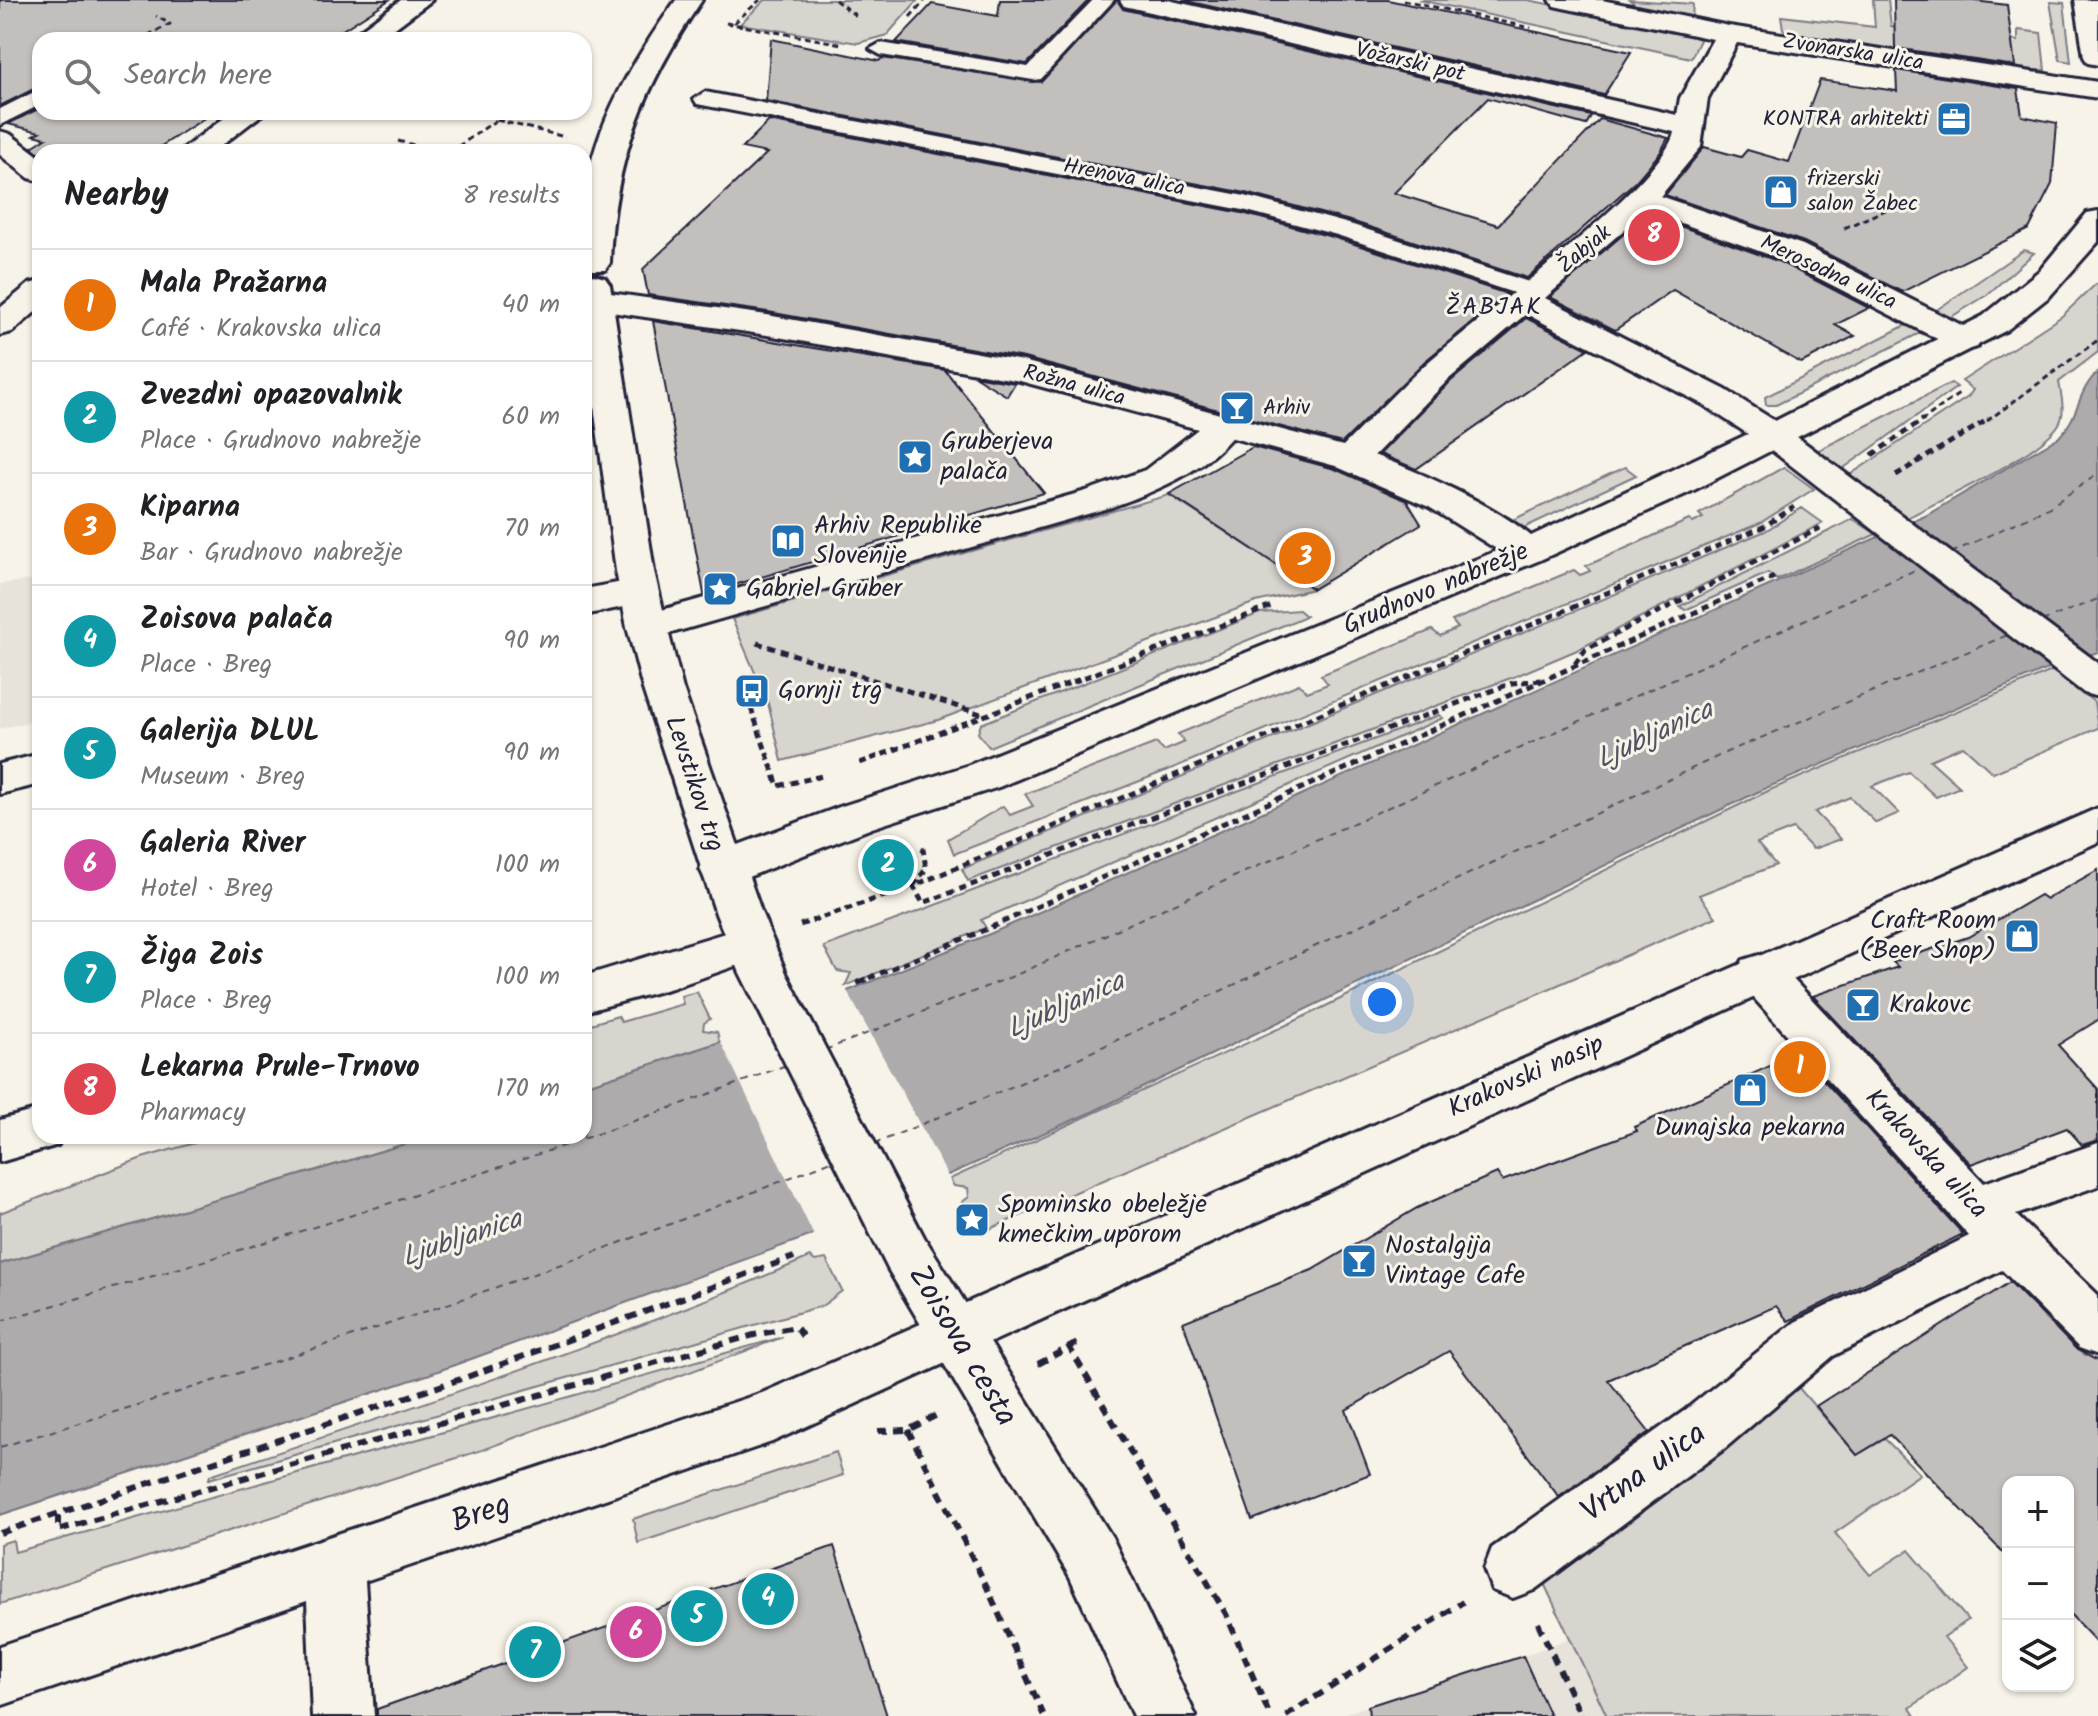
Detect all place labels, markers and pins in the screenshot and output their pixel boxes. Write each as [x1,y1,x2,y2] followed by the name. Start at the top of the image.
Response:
[1935,100,1973,138] office icon: KONTRA arhitekti
[1763,102,1929,137] place label: KONTRA arhitekti
[1807,162,1918,222] place label: frizerski salon Žabec
[1762,173,1800,211] shop icon: frizerski salon Žabec
[1628,205,1680,265] pin: 8
[1218,389,1256,427] bar icon: Arhiv
[1263,391,1311,426] place label: Arhiv
[940,421,1053,493] place label: Gruberjeva palača
[896,438,934,476] place icon: Gruberjeva palača
[814,505,982,577] place label: Arhiv Republike Slovenije
[769,522,807,560] library icon: Arhiv Republike Slovenije
[1279,528,1331,588] pin: 3
[746,568,903,610] place label: Gabriel Gruber
[701,570,739,608] place icon: Gabriel Gruber
[778,670,882,712] place label: Gornji trg
[733,672,771,710] bus stop icon: Gornji trg
[862,835,914,895] pin: 2
[1859,900,1996,972] place label: Craft Room (Beer Shop)
[2003,917,2041,955] shop icon: Craft Room (Beer Shop)
[1889,984,1972,1026] place label: Krakovc
[1844,986,1882,1024] bar icon: Krakovc
[1774,1037,1826,1097] pin: 1
[1731,1071,1769,1109] shop icon: Dunajska pekarna
[1655,1107,1846,1149] place label: Dunajska pekarna
[998,1184,1207,1256] place label: Spominsko obeležje kmečkim uporom
[953,1201,991,1239] place icon: Spominsko obeležje kmečkim uporom
[1385,1225,1525,1297] place label: Nostalgija Vintage Cafe
[1340,1242,1378,1280] bar icon: Nostalgija Vintage Cafe
[742,1569,794,1629] pin: 4
[671,1586,723,1646] pin: 5
[610,1602,662,1662] pin: 6
[509,1622,561,1682] pin: 7

